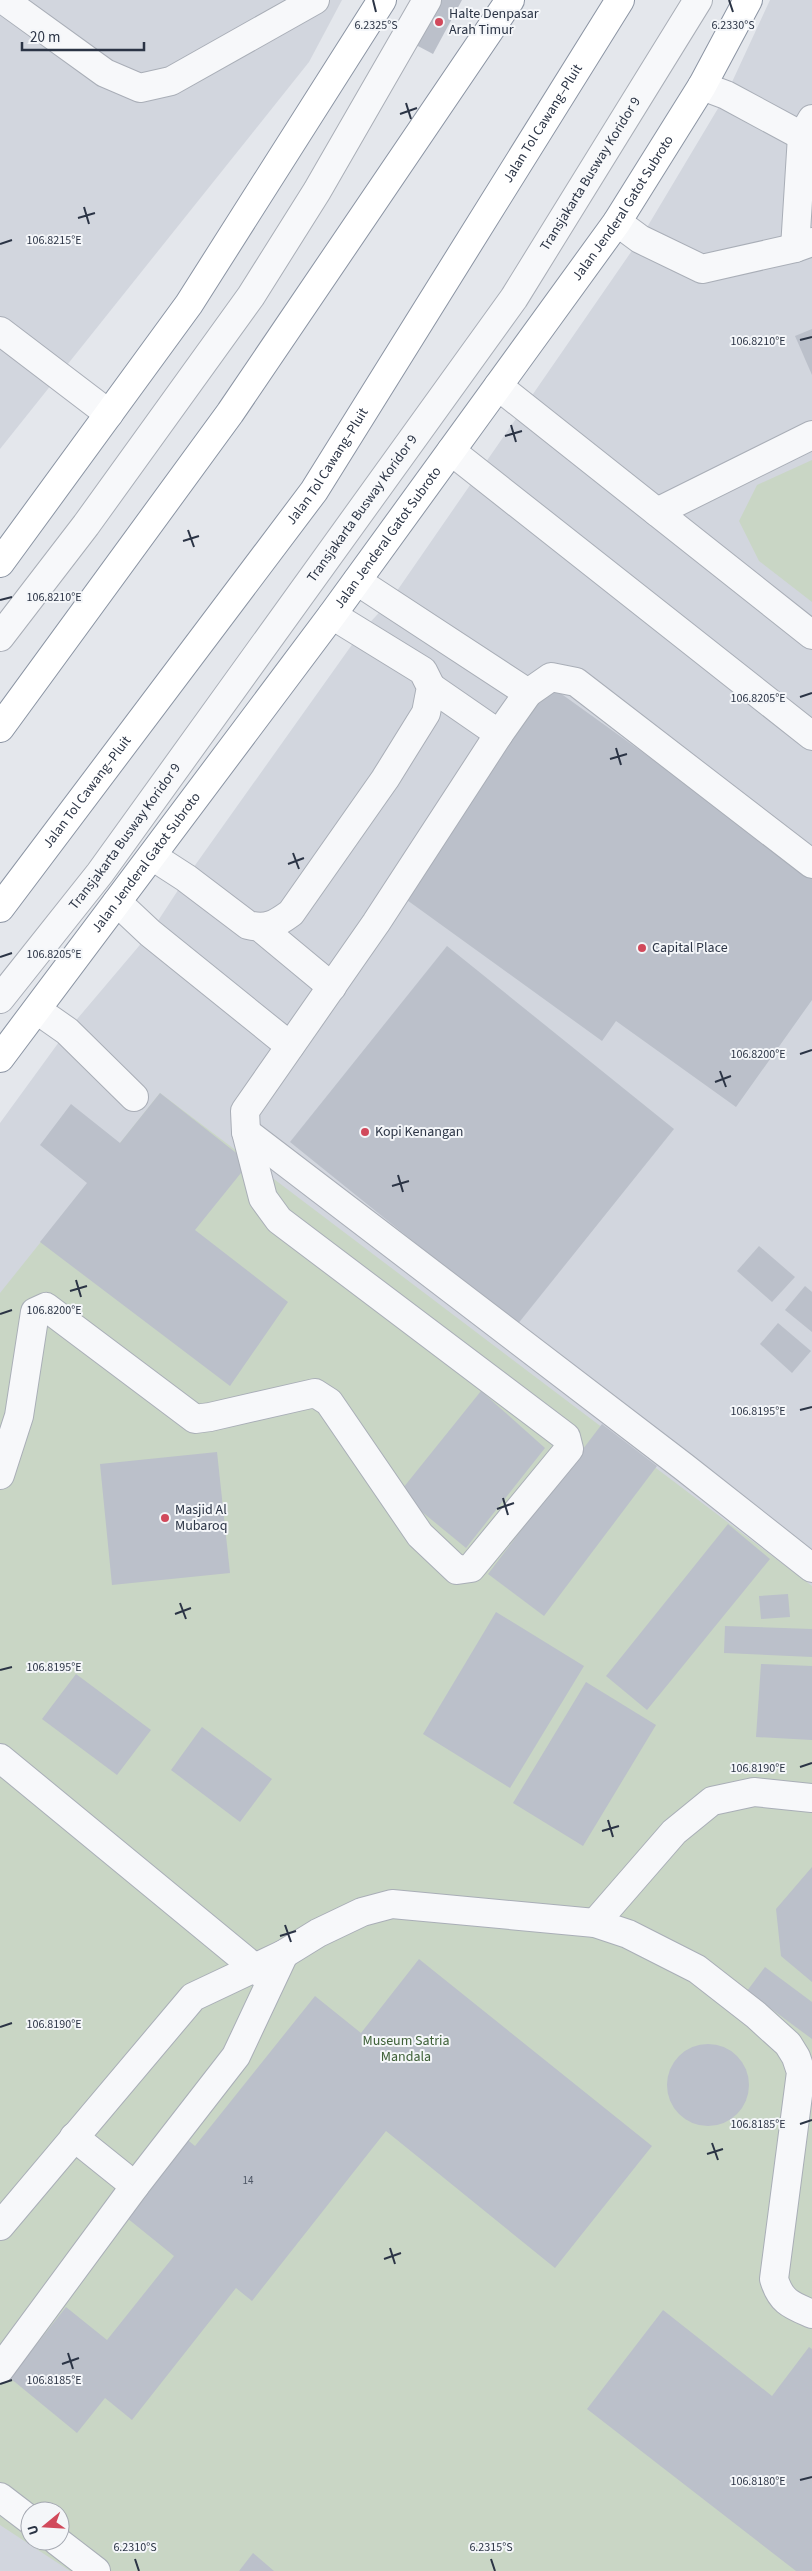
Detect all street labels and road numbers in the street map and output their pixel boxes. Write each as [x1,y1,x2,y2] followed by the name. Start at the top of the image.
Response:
[498,60,588,187] street label: Jalan Tol Cawang–Pluit
[535,93,646,255] street label: Transjakarta Busway Koridor 9
[567,132,679,285] street label: Jalan Jenderal Gatot Subroto
[282,404,373,529] street label: Jalan Tol Cawang–Pluit
[302,431,422,586] street label: Transjakarta Busway Koridor 9
[330,463,446,613] street label: Jalan Jenderal Gatot Subroto
[38,731,136,853] street label: Jalan Tol Cawang–Pluit
[64,759,186,914] street label: Transjakarta Busway Koridor 9
[87,788,206,937] street label: Jalan Jenderal Gatot Subroto

